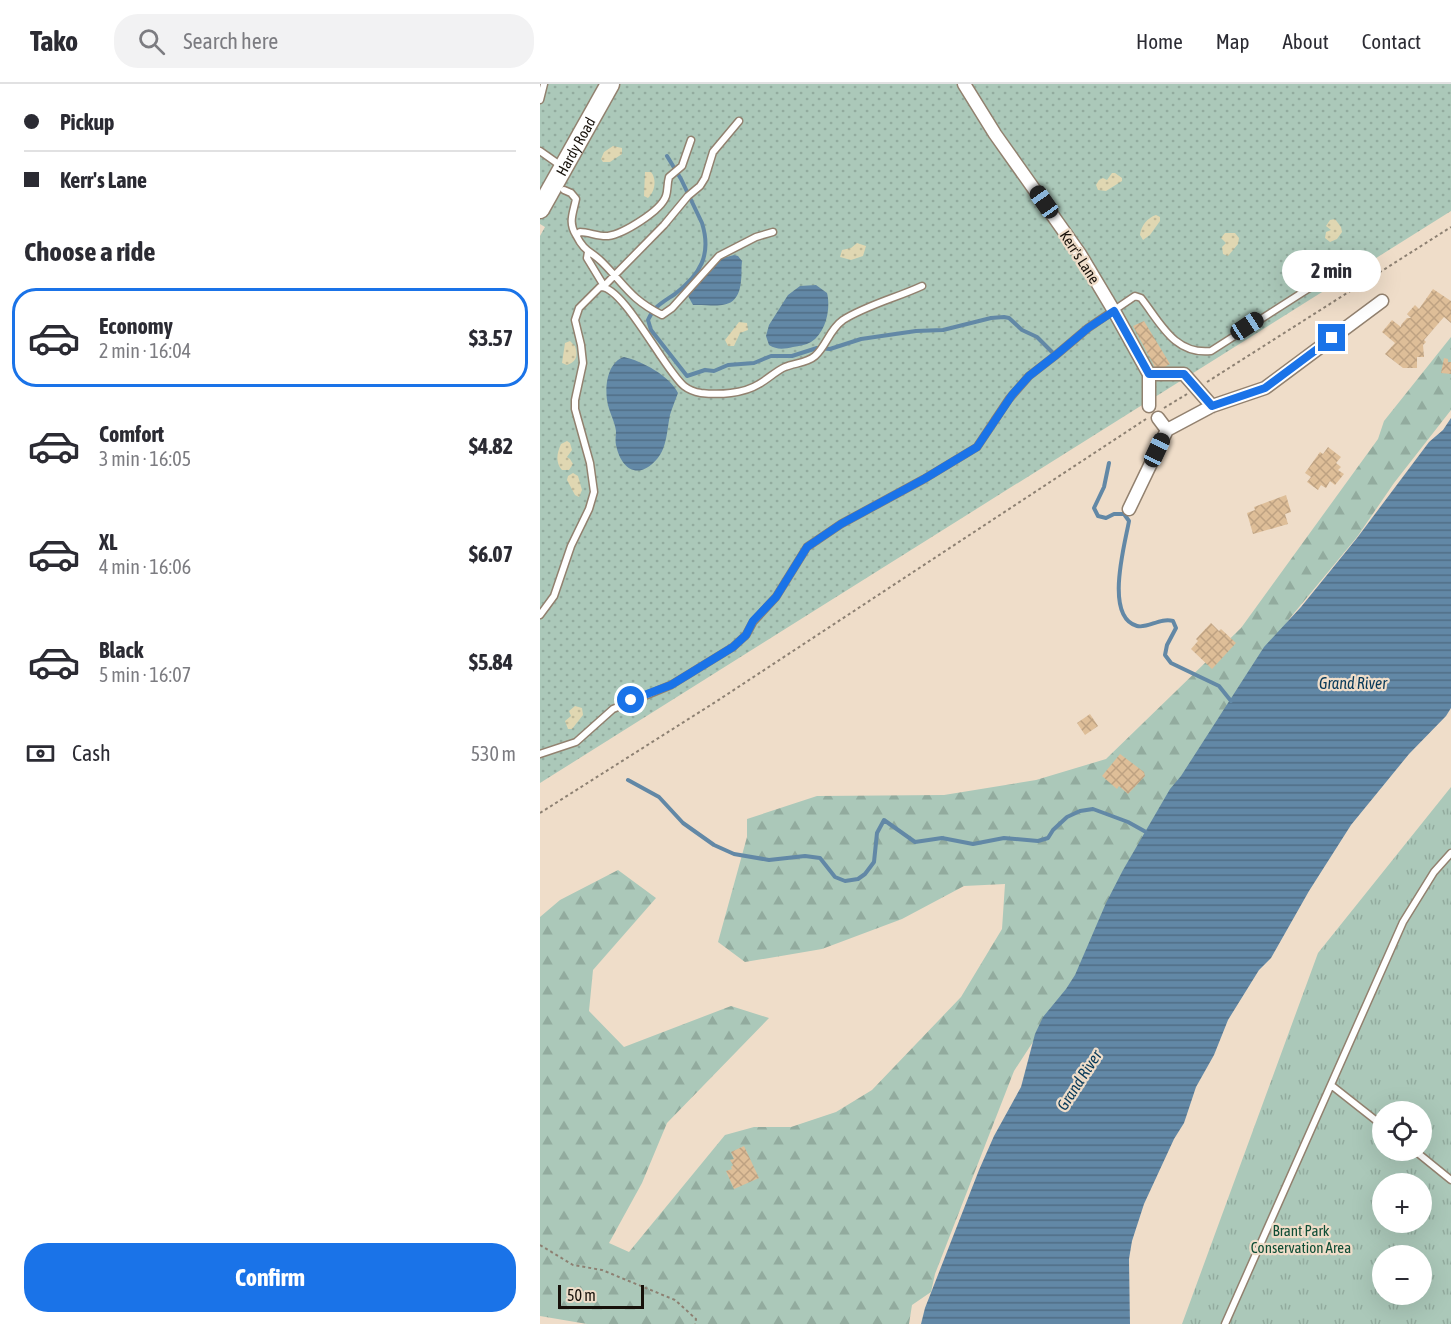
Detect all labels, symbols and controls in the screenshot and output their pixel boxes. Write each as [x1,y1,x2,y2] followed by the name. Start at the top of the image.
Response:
[114,14,534,68] search box
[30,25,78,57] text: Tako
[135,25,168,58] icon: search
[183,28,278,54] text: Search here
[1136,29,1183,53] text: Home
[1216,29,1250,53] text: Map
[1283,29,1329,53] text: About
[1362,29,1421,53] text: Contact
[60,109,115,135] text: Pickup
[552,114,598,178] street label: Hardy Road
[60,167,147,193] text: Kerr's Lane
[1026,182,1062,222] car
[1057,227,1103,287] street label: Kerr's Lane
[24,236,156,267] text: Choose a ride
[1282,251,1382,293] callout: 2 min
[1311,259,1352,282] text: 2 min
[1227,309,1267,343] car
[27,311,81,365] icon: car
[99,313,173,339] text: Economy
[1318,324,1345,351] route end
[469,325,513,351] text: $3.57
[99,339,191,362] text: 2 min · 16:04
[27,419,81,473] icon: car
[99,421,164,447] text: Comfort
[1141,430,1173,470] car
[469,433,513,459] text: $4.82
[99,447,191,470] text: 3 min · 16:05
[27,527,81,581] icon: car
[99,529,117,555] text: XL
[469,541,513,567] text: $6.07
[99,555,191,578] text: 4 min · 16:06
[27,635,81,689] icon: car
[99,637,143,663] text: Black
[469,649,513,675] text: $5.84
[99,663,191,686] text: 5 min · 16:07
[1319,674,1388,692] water label: Grand River
[617,686,644,713] route start
[24,737,57,770] icon: cash
[72,740,111,766] text: Cash
[471,742,516,765] text: 530 m
[1053,1046,1106,1113] water label: Grand River
[1372,1101,1432,1305] map controls
[1372,1101,1432,1161] button: locate
[1372,1173,1432,1233] button: +
[1251,1222,1351,1256] park label: Brant Park Conservation Area
[24,1243,516,1312] button: Confirm
[1372,1245,1432,1305] button: −
[558,1282,644,1310] scale bar
[567,1286,596,1304] text: 50 m

